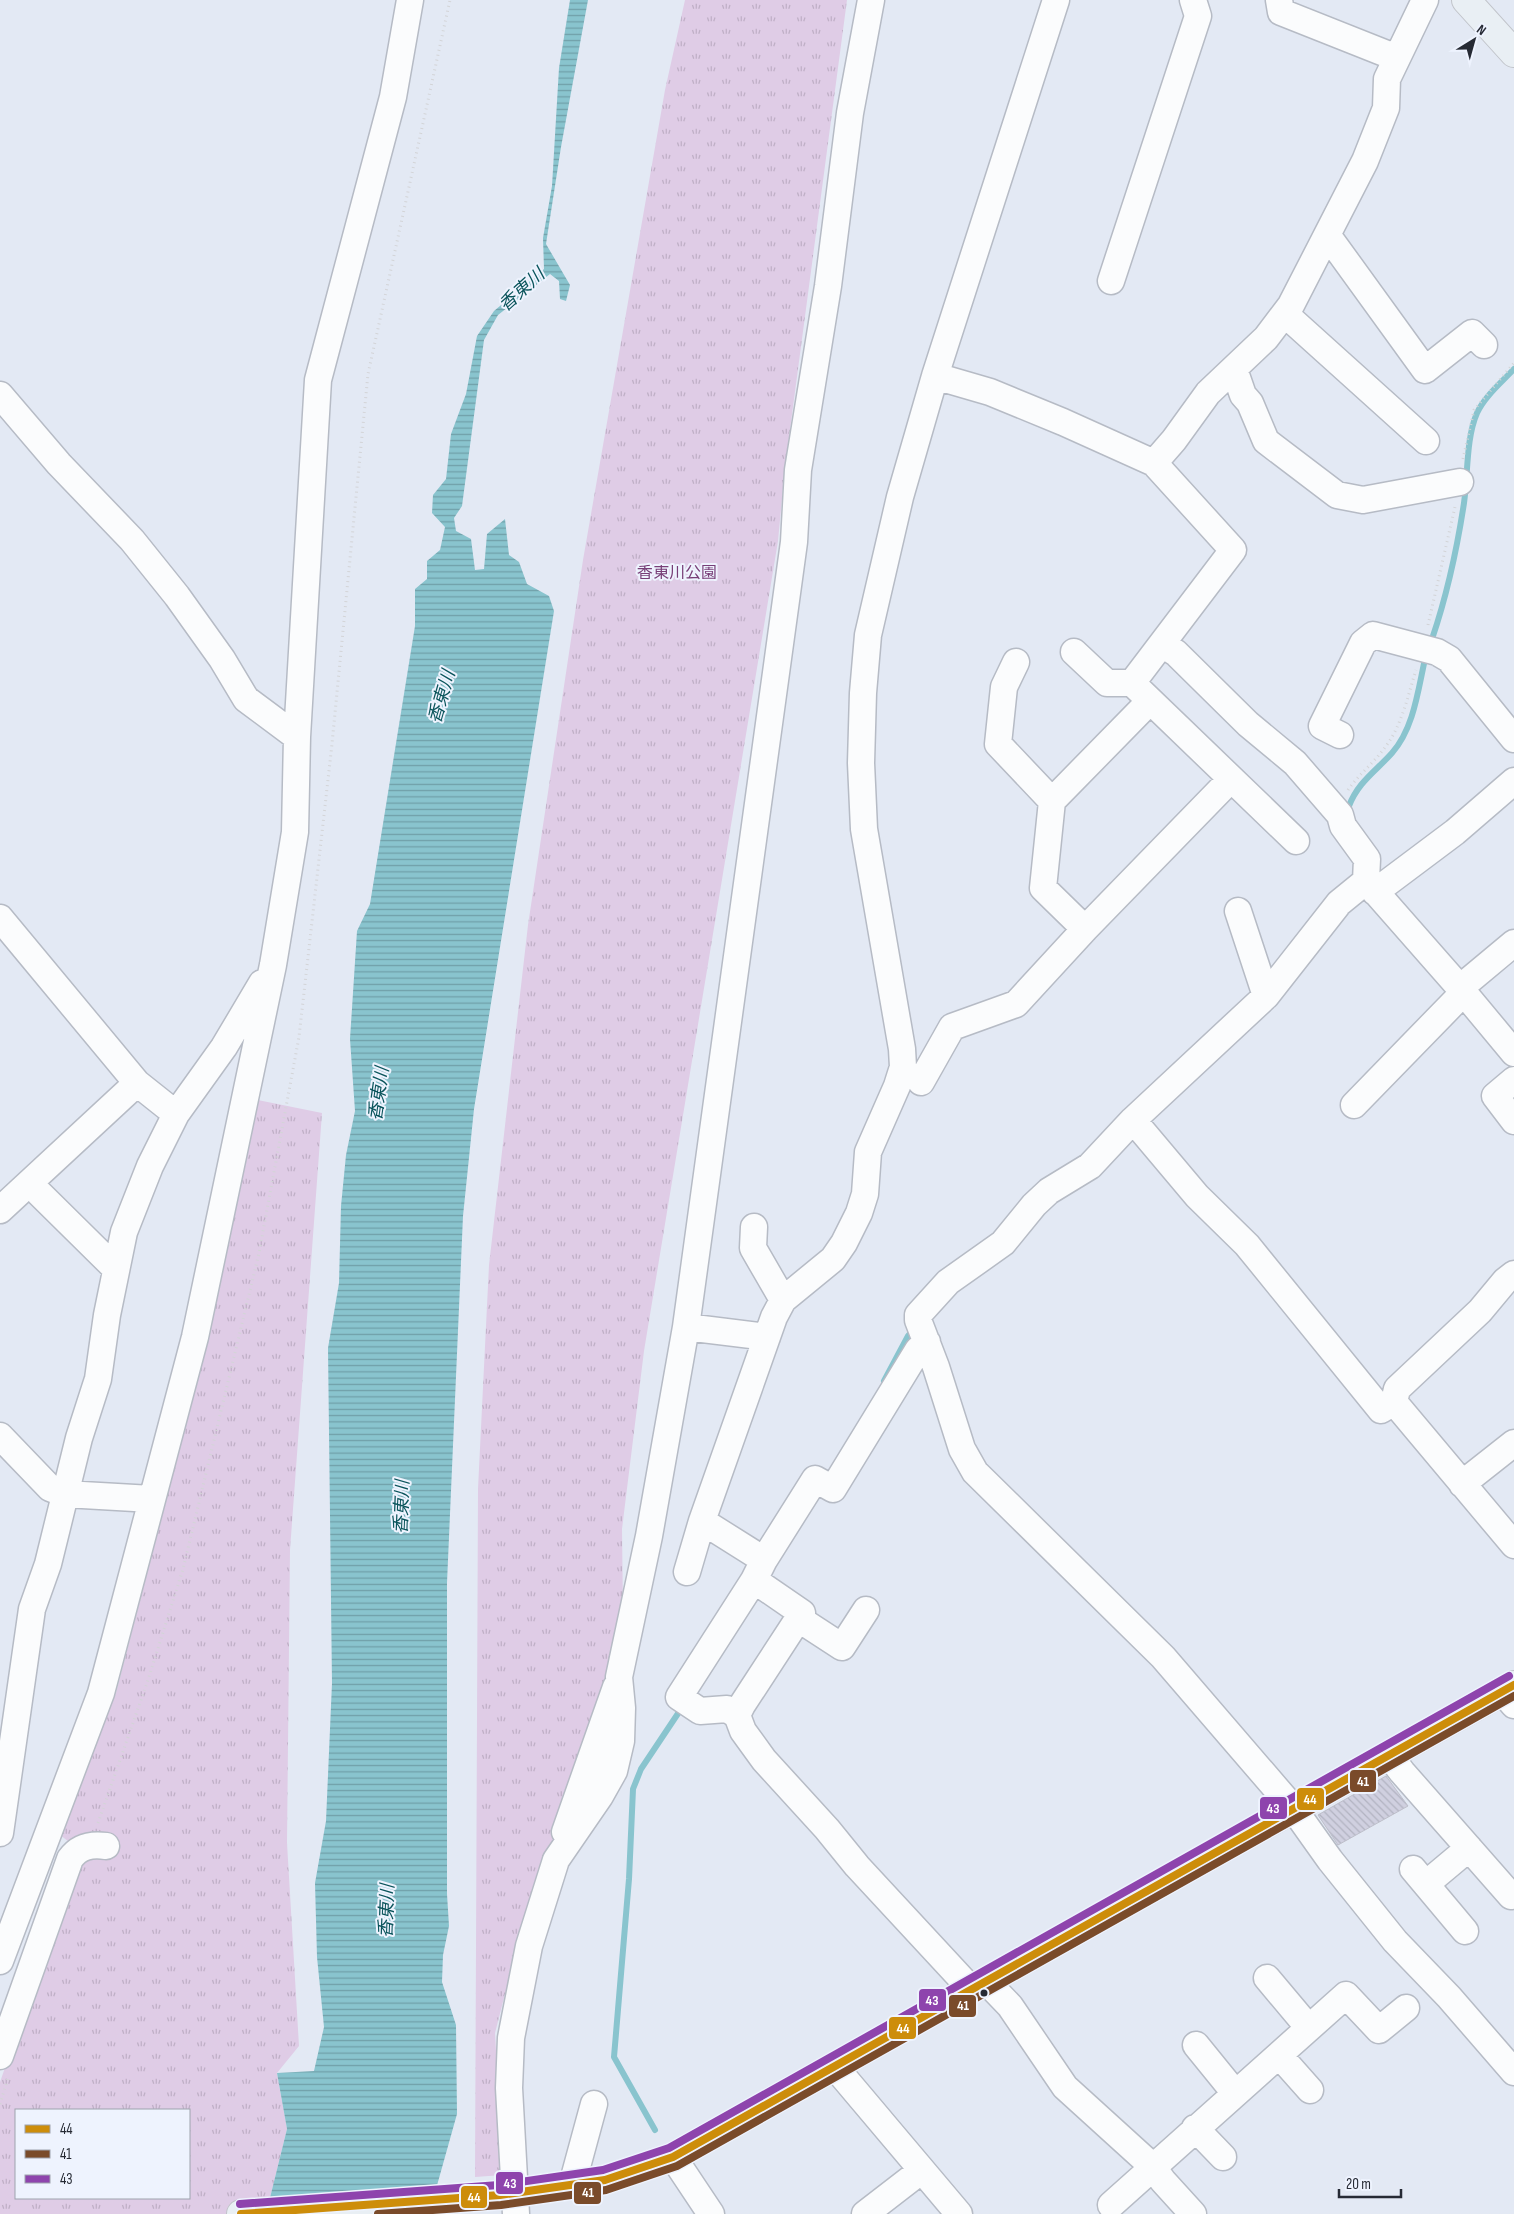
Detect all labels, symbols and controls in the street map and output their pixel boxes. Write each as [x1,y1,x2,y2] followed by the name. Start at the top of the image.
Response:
[1449,15,1499,65] north arrow
[1473,21,1490,39] text: N
[495,263,551,316] water label: 香東川
[637,564,717,583] park label: 香東川公園
[424,666,460,726] water label: 香東川
[365,1064,393,1122] water label: 香東川
[391,1478,414,1534] water label: 香東川
[1349,1769,1377,1793] line badge: 41
[1357,1773,1370,1790] text: 41
[1296,1787,1325,1811] line badge: 44
[1303,1791,1317,1808] text: 44
[1259,1796,1288,1820] line badge: 43
[1267,1800,1279,1817] text: 43
[376,1882,399,1938] water label: 香東川
[918,1988,947,2012] line badge: 43
[979,1988,989,1998] unlabelled marker
[926,1992,938,2009] text: 43
[948,1994,977,2018] line badge: 41
[957,1997,970,2014] text: 41
[888,2016,917,2040] line badge: 44
[896,2020,910,2037] text: 44
[15,2109,190,2199] legend
[60,2120,73,2139] text: 44
[60,2145,72,2164] text: 41
[1339,2166,1402,2198] scale bar
[60,2170,73,2189] text: 43
[495,2171,524,2195] line badge: 43
[504,2175,516,2192] text: 43
[1346,2175,1371,2194] text: 20 m
[573,2181,602,2205] line badge: 41
[582,2184,595,2201] text: 41
[460,2185,488,2209] line badge: 44
[467,2189,481,2206] text: 44

